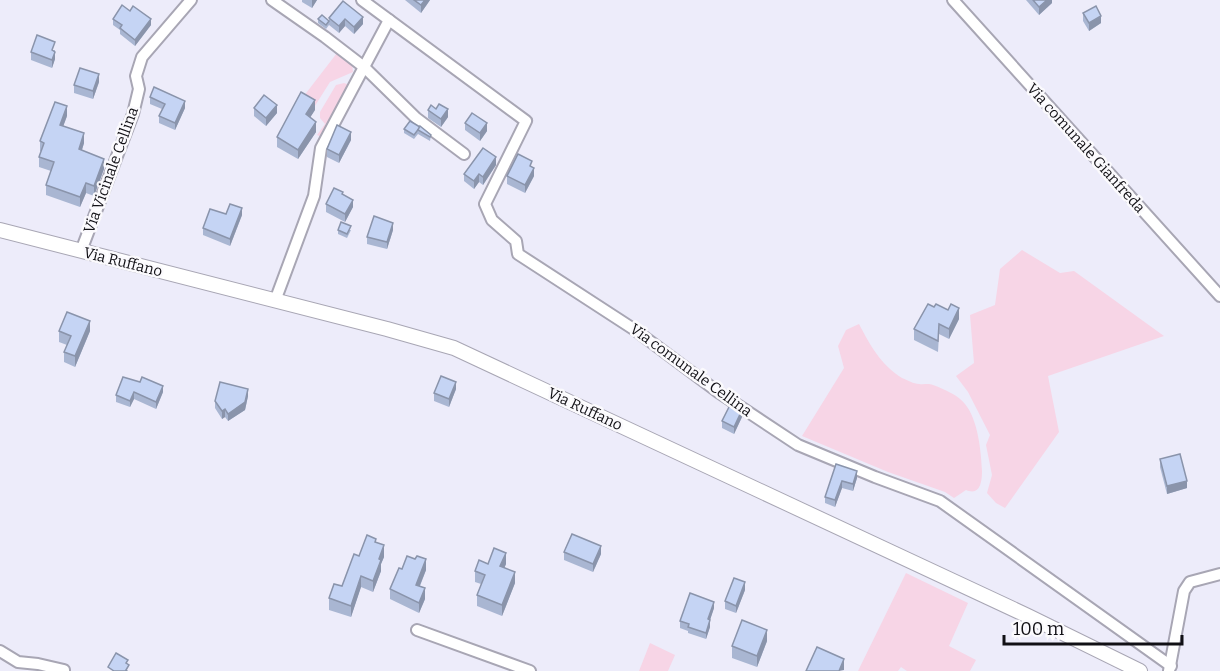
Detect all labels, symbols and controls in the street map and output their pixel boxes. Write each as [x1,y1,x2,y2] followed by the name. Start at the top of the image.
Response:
[1023,80,1149,216] street label: Via comunale Gianfreda
[80,104,142,236] street label: Via Vicinale Cellina
[82,244,164,280] street label: Via Ruffano
[627,320,755,420] street label: Via comunale Cellina
[545,384,625,434] street label: Via Ruffano
[1004,608,1182,646] scale bar
[1013,618,1064,640] text: 100 m

